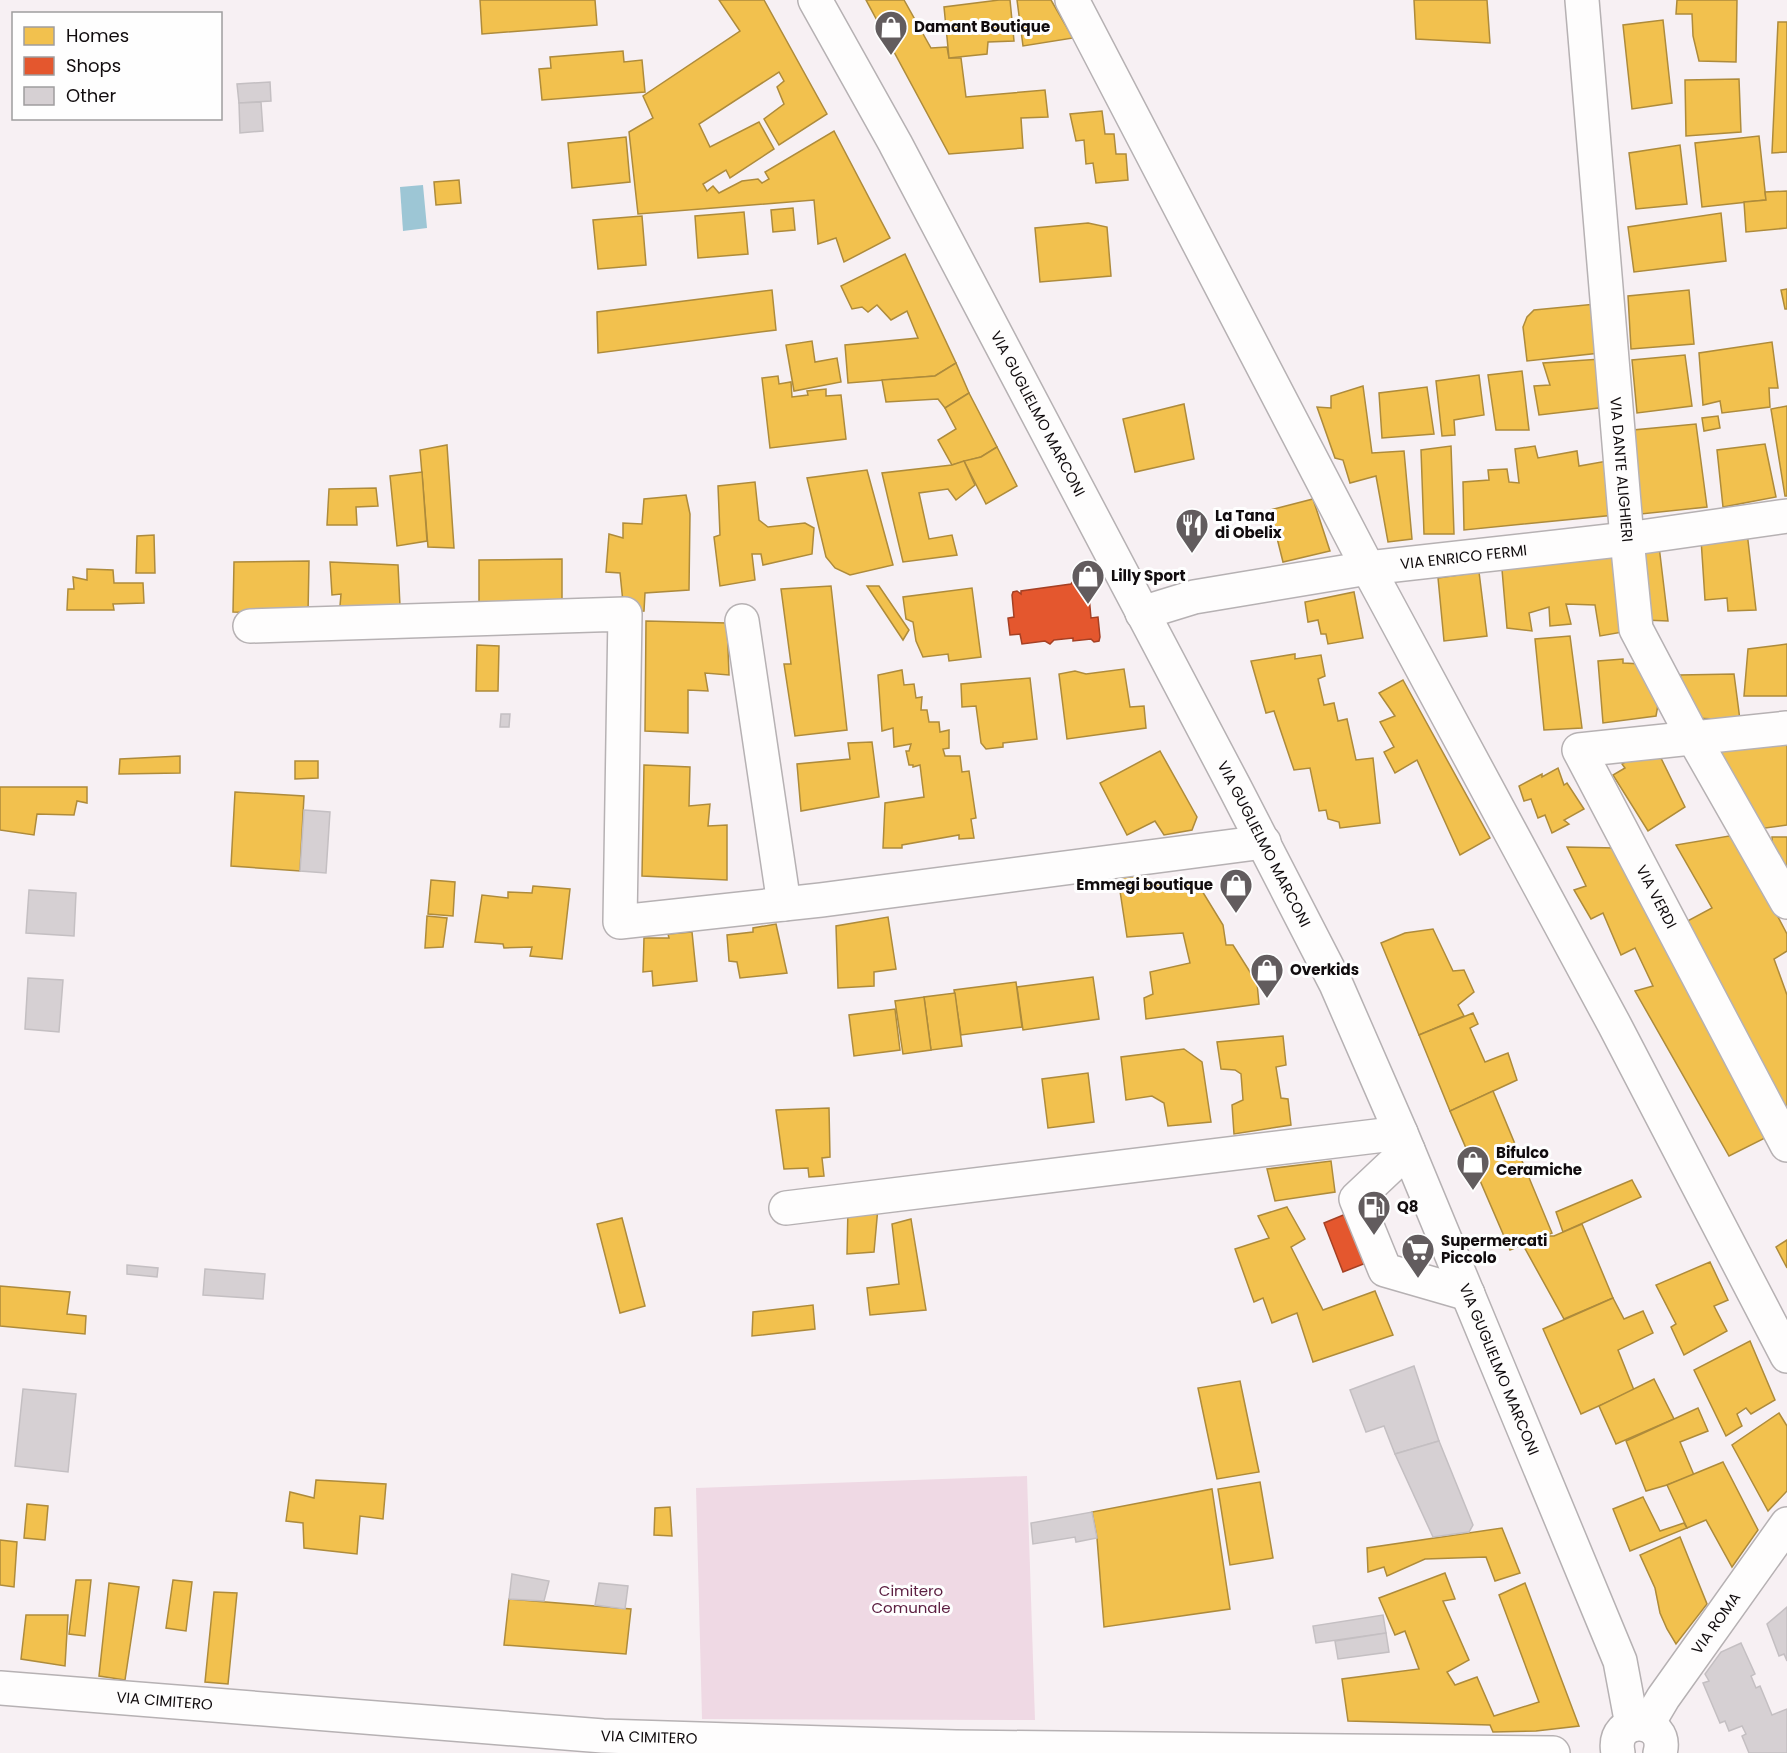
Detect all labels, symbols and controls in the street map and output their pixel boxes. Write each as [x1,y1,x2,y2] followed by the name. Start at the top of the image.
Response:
[873,9,909,56] shop icon: Damant Boutique
[12,12,222,120] legend
[914,16,1050,37] place label: Damant Boutique
[66,23,129,48] text: Homes
[66,53,121,78] text: Shops
[66,83,116,108] text: Other
[986,327,1090,500] street label: VIA GUGLIELMO MARCONI
[1605,396,1638,543] street label: VIA DANTE ALIGHIERI
[1215,505,1282,543] place label: La Tana di Obelix
[1174,507,1210,554] restaurant icon: La Tana di Obelix
[1399,539,1528,574] street label: VIA ENRICO FERMI
[1070,558,1106,605] shop icon: Lilly Sport
[1111,565,1186,586] place label: Lilly Sport
[1213,757,1316,931] street label: VIA GUGLIELMO MARCONI
[1631,861,1682,932] street label: VIA VERDI
[1218,867,1254,914] shop icon: Emmegi boutique
[1076,874,1213,895] place label: Emmegi boutique
[1249,952,1285,999] shop icon: Overkids
[1290,959,1359,980] place label: Overkids
[1496,1142,1582,1180] place label: Bifulco Ceramiche
[1455,1144,1491,1191] shop icon: Bifulco Ceramiche
[1356,1189,1392,1236] fuel station icon: Q8
[1397,1196,1419,1217] place label: Q8
[1441,1230,1548,1268] place label: Supermercati Piccolo
[1400,1232,1436,1279] supermarket icon: Supermercati Piccolo
[1455,1280,1545,1458] street label: VIA GUGLIELMO MARCONI
[872,1580,950,1618] park label: Cimitero Comunale
[1686,1588,1745,1658] street label: VIA ROMA
[116,1686,214,1715] street label: VIA CIMITERO
[600,1725,698,1749] street label: VIA CIMITERO

